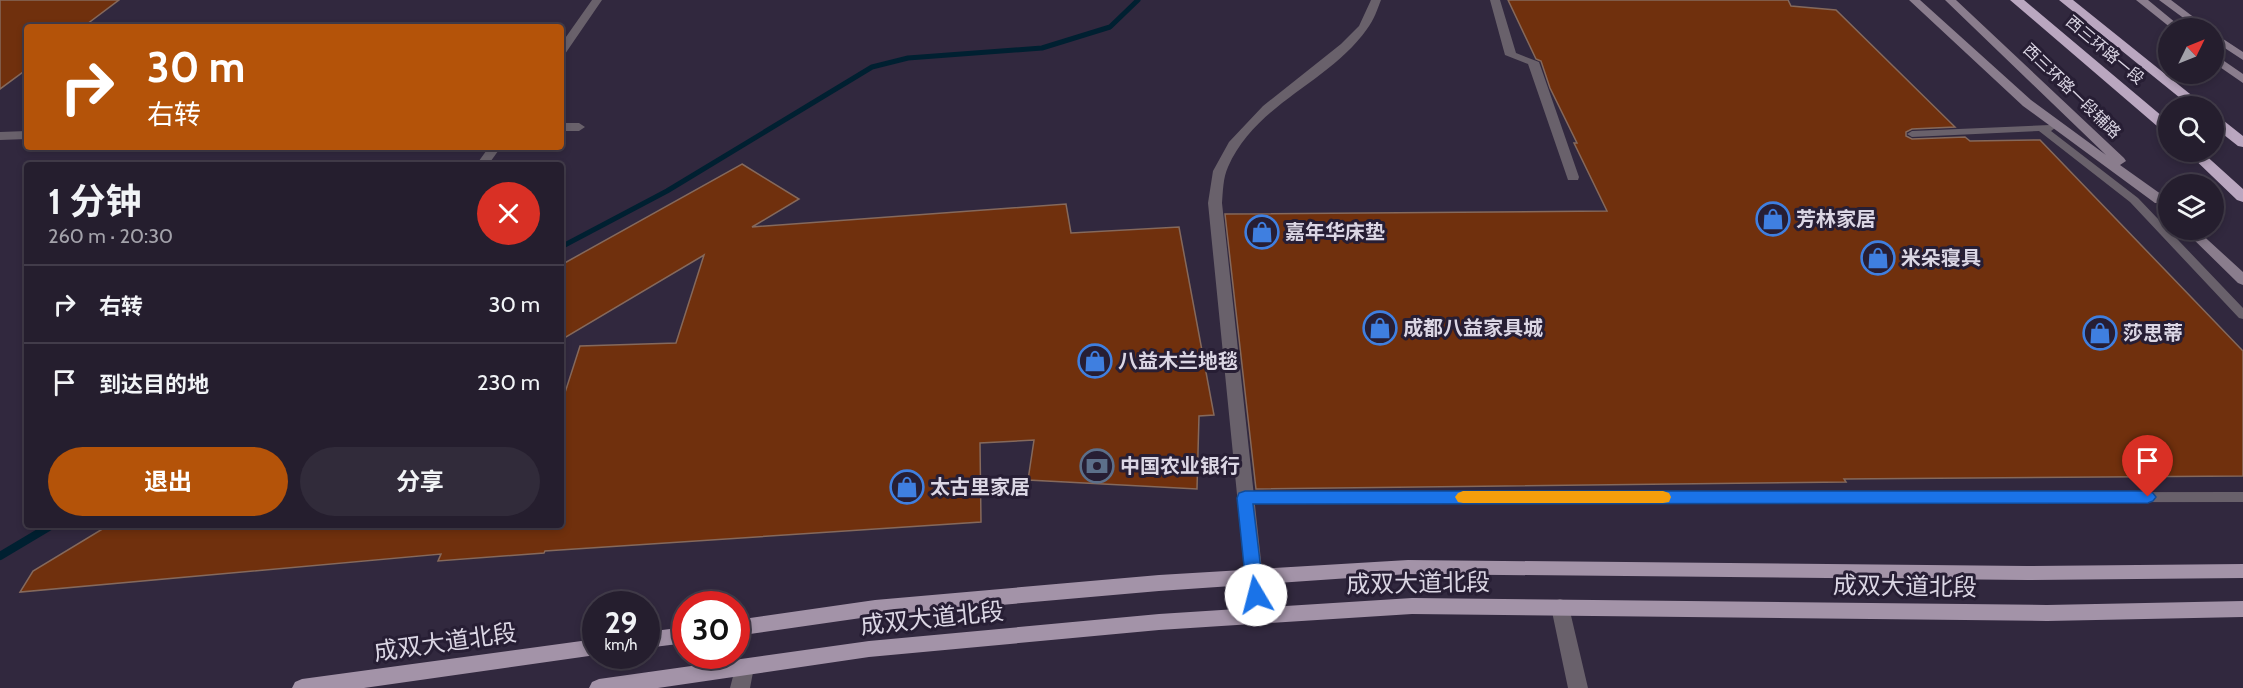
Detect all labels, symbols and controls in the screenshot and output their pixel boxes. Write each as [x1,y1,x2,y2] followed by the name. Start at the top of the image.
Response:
[2062,12,2148,88] street label: 西三环路一段
[2158,18,2224,84] north arrow
[2158,18,2224,240] map controls
[2019,40,2125,142] street label: 西三环路一段辅路
[147,41,245,93] text: 30 m
[48,48,126,126] icon: right
[2158,96,2224,162] button: search
[147,98,201,131] text: 右转
[2158,174,2224,240] button: layers
[48,179,141,223] text: 1 分钟
[477,182,540,245] button: close
[1755,201,1791,237] shop icon: 芳林家居
[1796,207,1876,231] place label: 芳林家居
[1244,214,1280,250] shop icon: 嘉年华床垫
[1285,220,1385,244] place label: 嘉年华床垫
[48,224,173,248] text: 260 m · 20:30
[1860,240,1896,276] shop icon: 米朵寝具
[1901,246,1981,270] place label: 米朵寝具
[48,288,81,321] icon: right
[488,291,540,318] text: 30 m
[99,293,143,320] text: 右转
[1362,310,1398,346] shop icon: 成都八益家具城
[2082,315,2118,351] shop icon: 莎思蒂
[1403,316,1543,340] place label: 成都八益家具城
[2123,321,2183,345] place label: 莎思蒂
[1077,343,1113,379] shop icon: 八益木兰地毯
[1118,349,1238,373] place label: 八益木兰地毯
[48,366,81,399] icon: arrive
[477,369,540,396] text: 230 m
[99,371,209,398] text: 到达目的地
[2122,435,2173,497] pin
[2131,444,2164,477] icon: arrive
[48,447,288,516] button: 退出
[300,447,540,516] button: 分享
[1079,448,1115,484] bank icon: 中国农业银行
[1120,454,1240,478] place label: 中国农业银行
[889,469,925,505] shop icon: 太古里家居
[930,475,1030,499] place label: 太古里家居
[1224,563,1288,627] position arrow
[1346,567,1490,599] street label: 成双大道北段
[1833,570,1977,602] street label: 成双大道北段
[672,591,750,669] speed limit sign: 30
[859,596,1005,640] street label: 成双大道北段
[605,604,637,641] text: 29
[372,618,518,666] street label: 成双大道北段
[605,636,637,654] text: km/h

